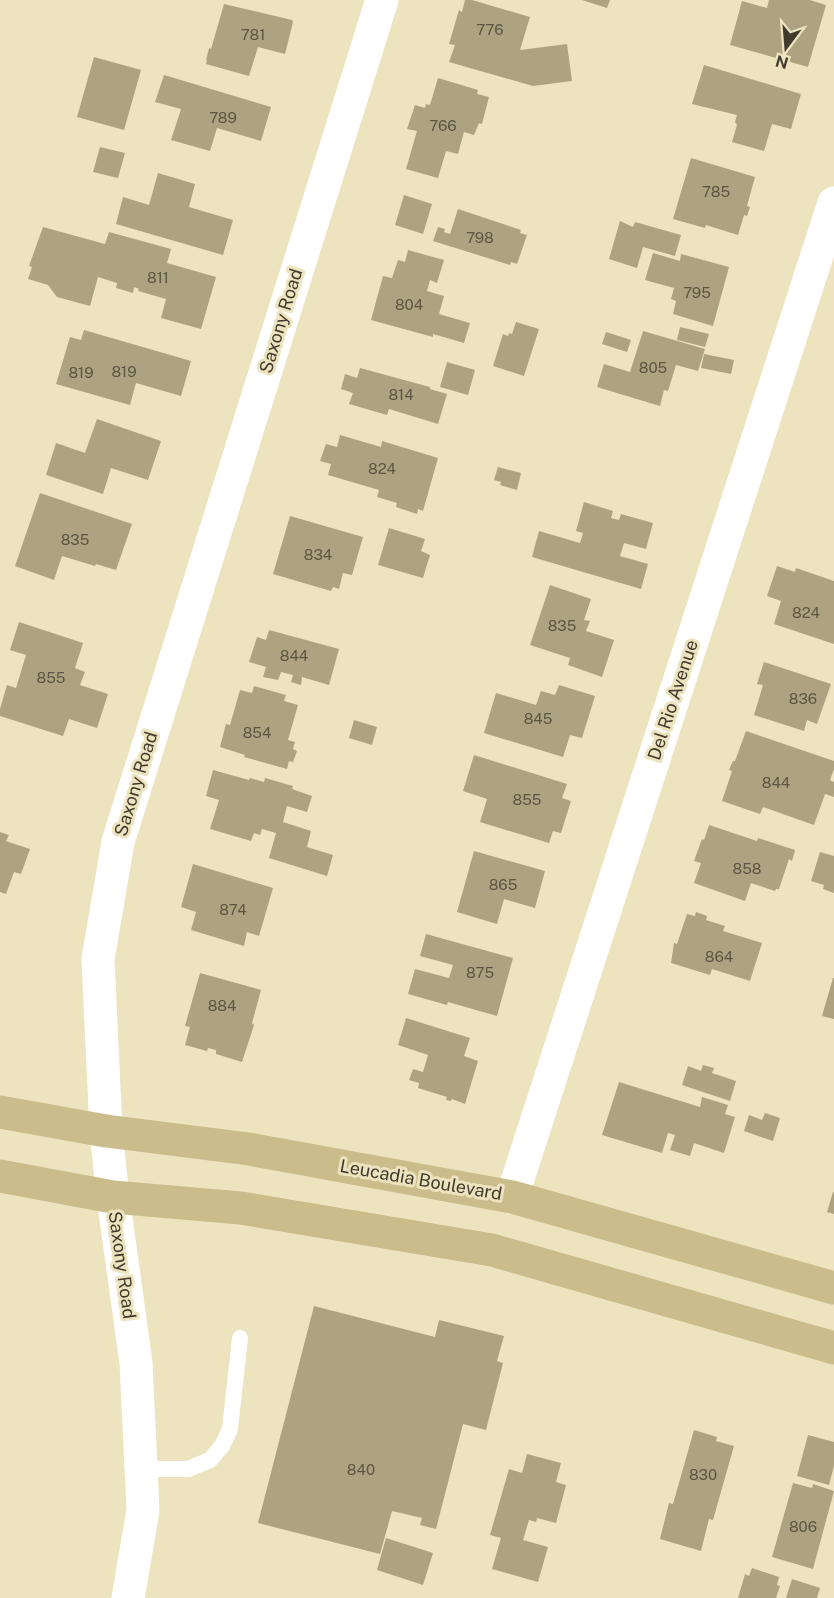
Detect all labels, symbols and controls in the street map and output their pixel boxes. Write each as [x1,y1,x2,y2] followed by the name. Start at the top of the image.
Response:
[756,18,816,78] north arrow
[476,21,504,38] house number: 776
[241,26,265,43] house number: 781
[773,51,791,73] text: N
[209,109,237,126] house number: 789
[429,117,457,134] house number: 766
[702,183,730,200] house number: 785
[466,229,494,246] house number: 798
[255,266,306,376] street label: Saxony Road
[147,269,169,286] house number: 811
[683,284,711,301] house number: 795
[395,296,423,313] house number: 804
[639,359,667,376] house number: 805
[111,363,137,380] house number: 819
[68,364,94,381] house number: 819
[388,386,414,403] house number: 814
[368,460,396,477] house number: 824
[61,531,89,548] house number: 835
[304,546,332,563] house number: 834
[792,604,820,621] house number: 824
[548,617,576,634] house number: 835
[643,637,702,763] street label: Del Rio Avenue
[280,647,308,664] house number: 844
[37,669,65,686] house number: 855
[789,690,817,707] house number: 836
[524,710,552,727] house number: 845
[243,724,271,741] house number: 854
[110,729,161,839] street label: Saxony Road
[762,774,790,791] house number: 844
[513,791,541,808] house number: 855
[732,860,762,877] house number: 858
[489,876,517,893] house number: 865
[219,901,247,918] house number: 874
[705,948,733,965] house number: 864
[466,964,494,981] house number: 875
[208,997,236,1014] house number: 884
[338,1155,504,1204] street label: Leucadia Boulevard
[105,1210,140,1320] street label: Saxony Road
[347,1461,375,1478] house number: 840
[689,1466,717,1483] house number: 830
[789,1518,817,1535] house number: 806

